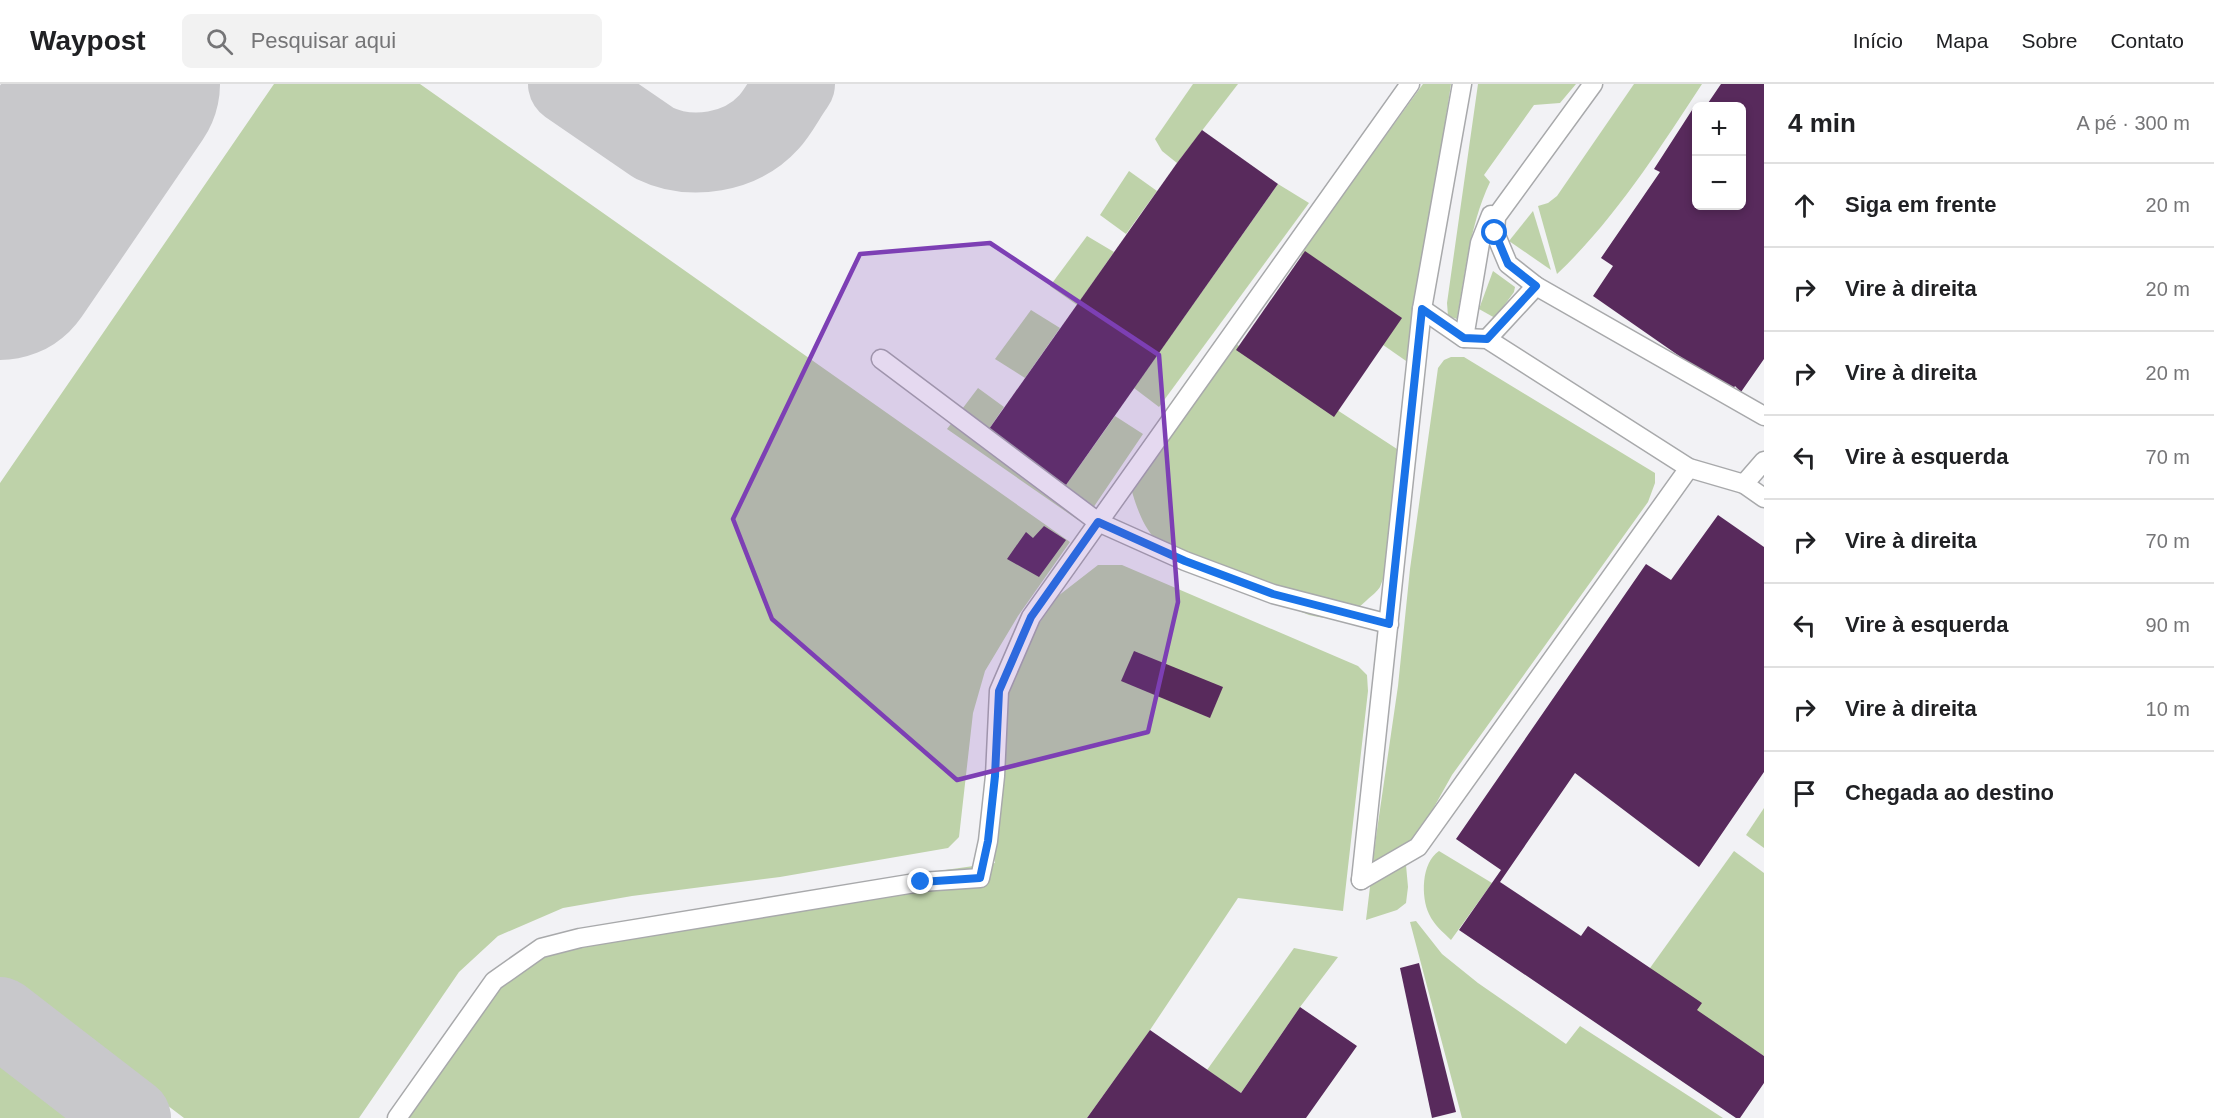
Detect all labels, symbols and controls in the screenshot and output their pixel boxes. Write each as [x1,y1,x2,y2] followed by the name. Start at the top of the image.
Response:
[182,14,602,68] search box
[30,25,146,56] text: Waypost
[203,25,236,58] icon: search
[251,28,396,53] text: Pesquisar aqui
[1853,29,1903,52] text: Início
[1936,29,1988,52] text: Mapa
[2021,29,2077,52] text: Sobre
[2110,29,2184,52] text: Contato
[1692,102,1746,210] map controls
[1692,102,1746,156] button: +
[1788,108,1856,138] text: 4 min
[2077,112,2190,134] text: A pé · 300 m
[1692,156,1746,210] button: −
[1788,189,1821,222] icon: ahead
[1845,192,1997,217] text: Siga em frente
[2146,194,2190,216] text: 20 m
[1481,219,1507,245] route start
[1788,273,1821,306] icon: right
[1845,276,1977,301] text: Vire à direita
[2146,278,2190,300] text: 20 m
[1788,357,1821,390] icon: right
[1845,360,1977,385] text: Vire à direita
[2146,362,2190,384] text: 20 m
[1788,441,1821,474] icon: left
[1845,444,2008,469] text: Vire à esquerda
[2146,446,2190,468] text: 70 m
[1788,525,1821,558] icon: right
[1845,528,1977,553] text: Vire à direita
[2146,530,2190,552] text: 70 m
[1788,609,1821,642] icon: left
[1845,612,2008,637] text: Vire à esquerda
[2146,614,2190,636] text: 90 m
[1788,693,1821,726] icon: right
[1845,696,1977,721] text: Vire à direita
[2146,698,2190,720] text: 10 m
[1788,777,1821,810] icon: arrive
[1845,780,2054,805] text: Chegada ao destino
[907,868,933,894] route end

